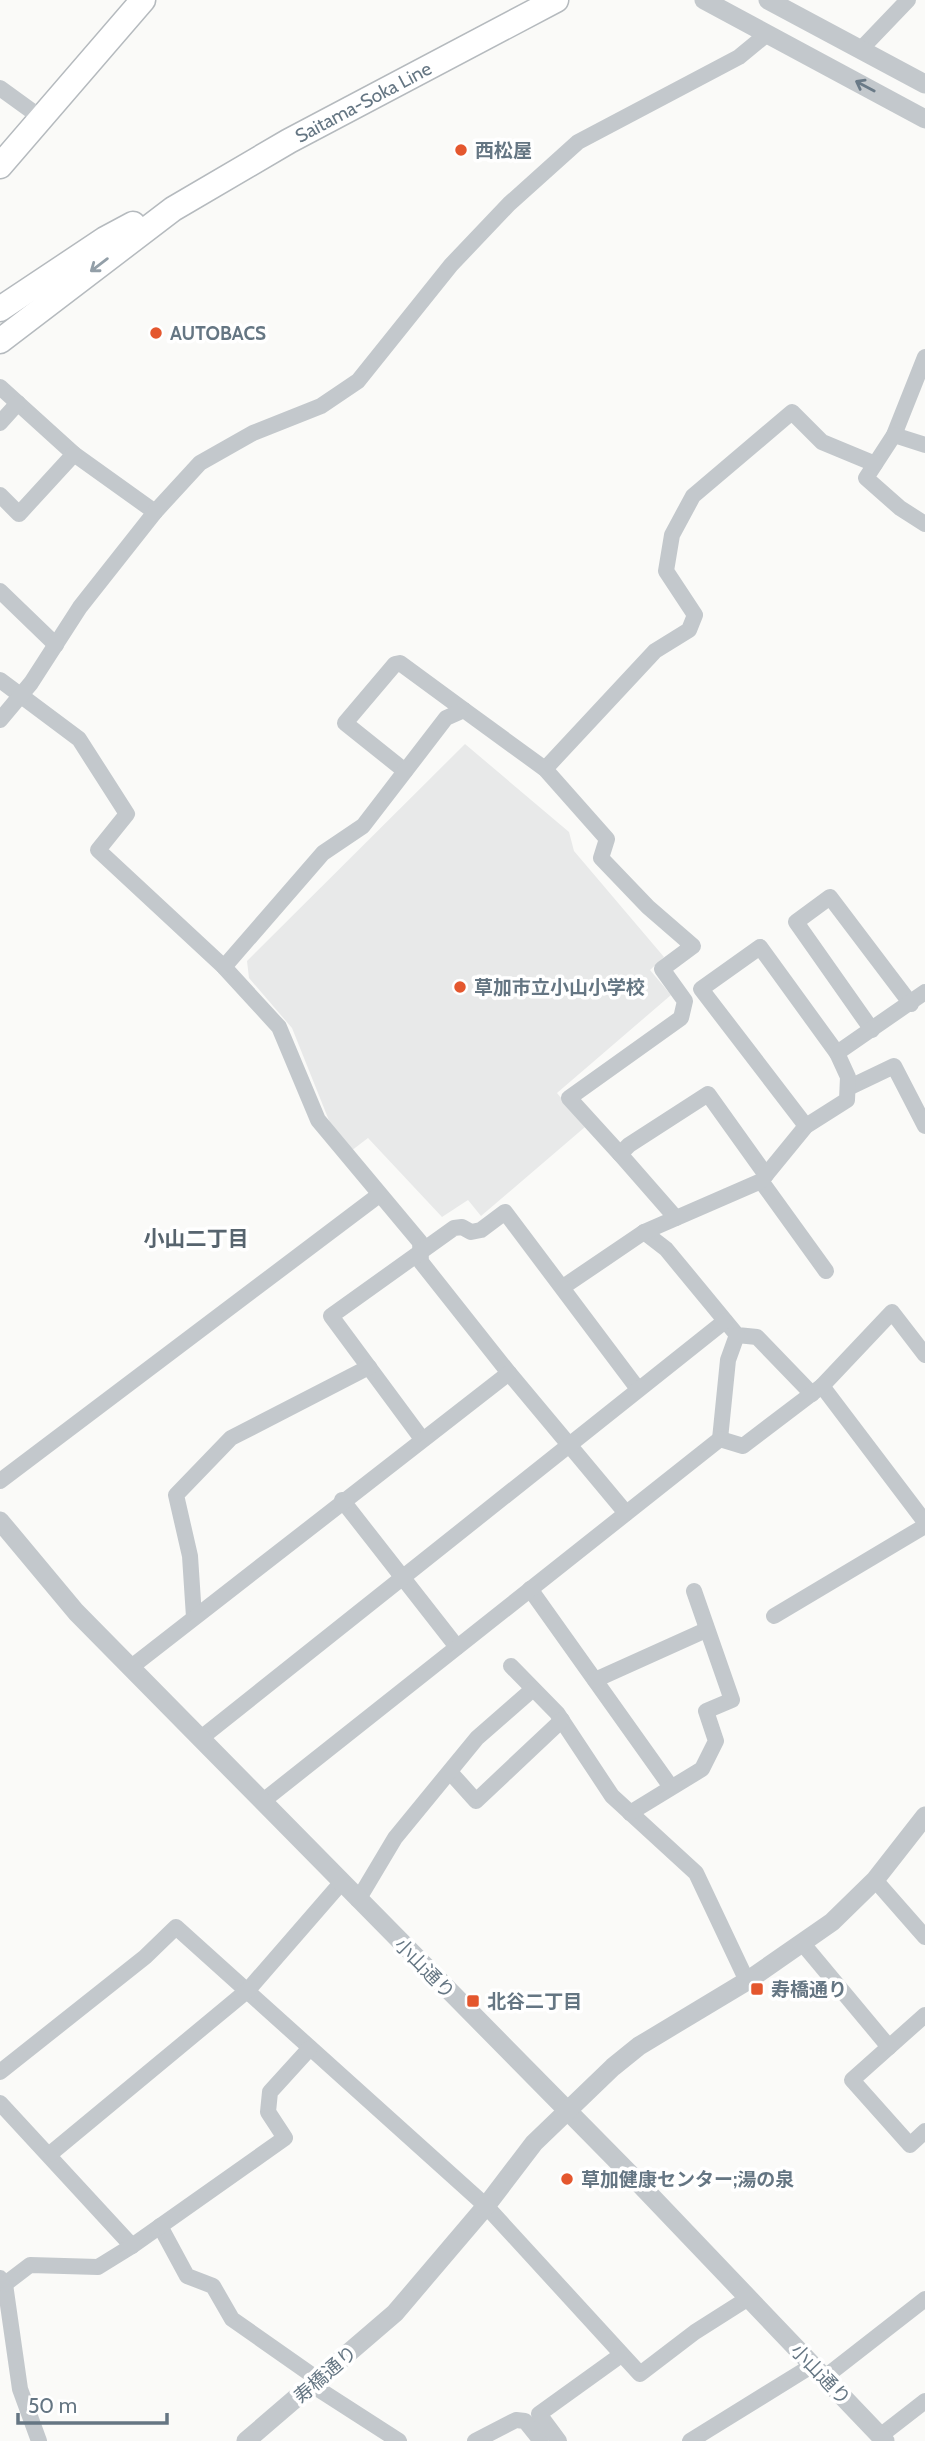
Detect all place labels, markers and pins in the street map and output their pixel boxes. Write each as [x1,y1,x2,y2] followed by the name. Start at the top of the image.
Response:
[475,139,532,162] place label: 西松屋
[453,142,469,158] marker: 西松屋
[170,322,266,345] place label: AUTOBACS
[148,325,164,341] marker: AUTOBACS
[474,976,645,999] place label: 草加市立小山小学校
[452,979,468,995] marker: 草加市立小山小学校
[771,1978,847,2001] place label: 寿橋通り
[749,1981,765,1997] marker: 寿橋通り
[487,1990,582,2013] place label: 北谷二丁目
[465,1993,481,2009] marker: 北谷二丁目
[581,2168,794,2191] place label: 草加健康センター;湯の泉
[559,2171,575,2187] marker: 草加健康センター;湯の泉

